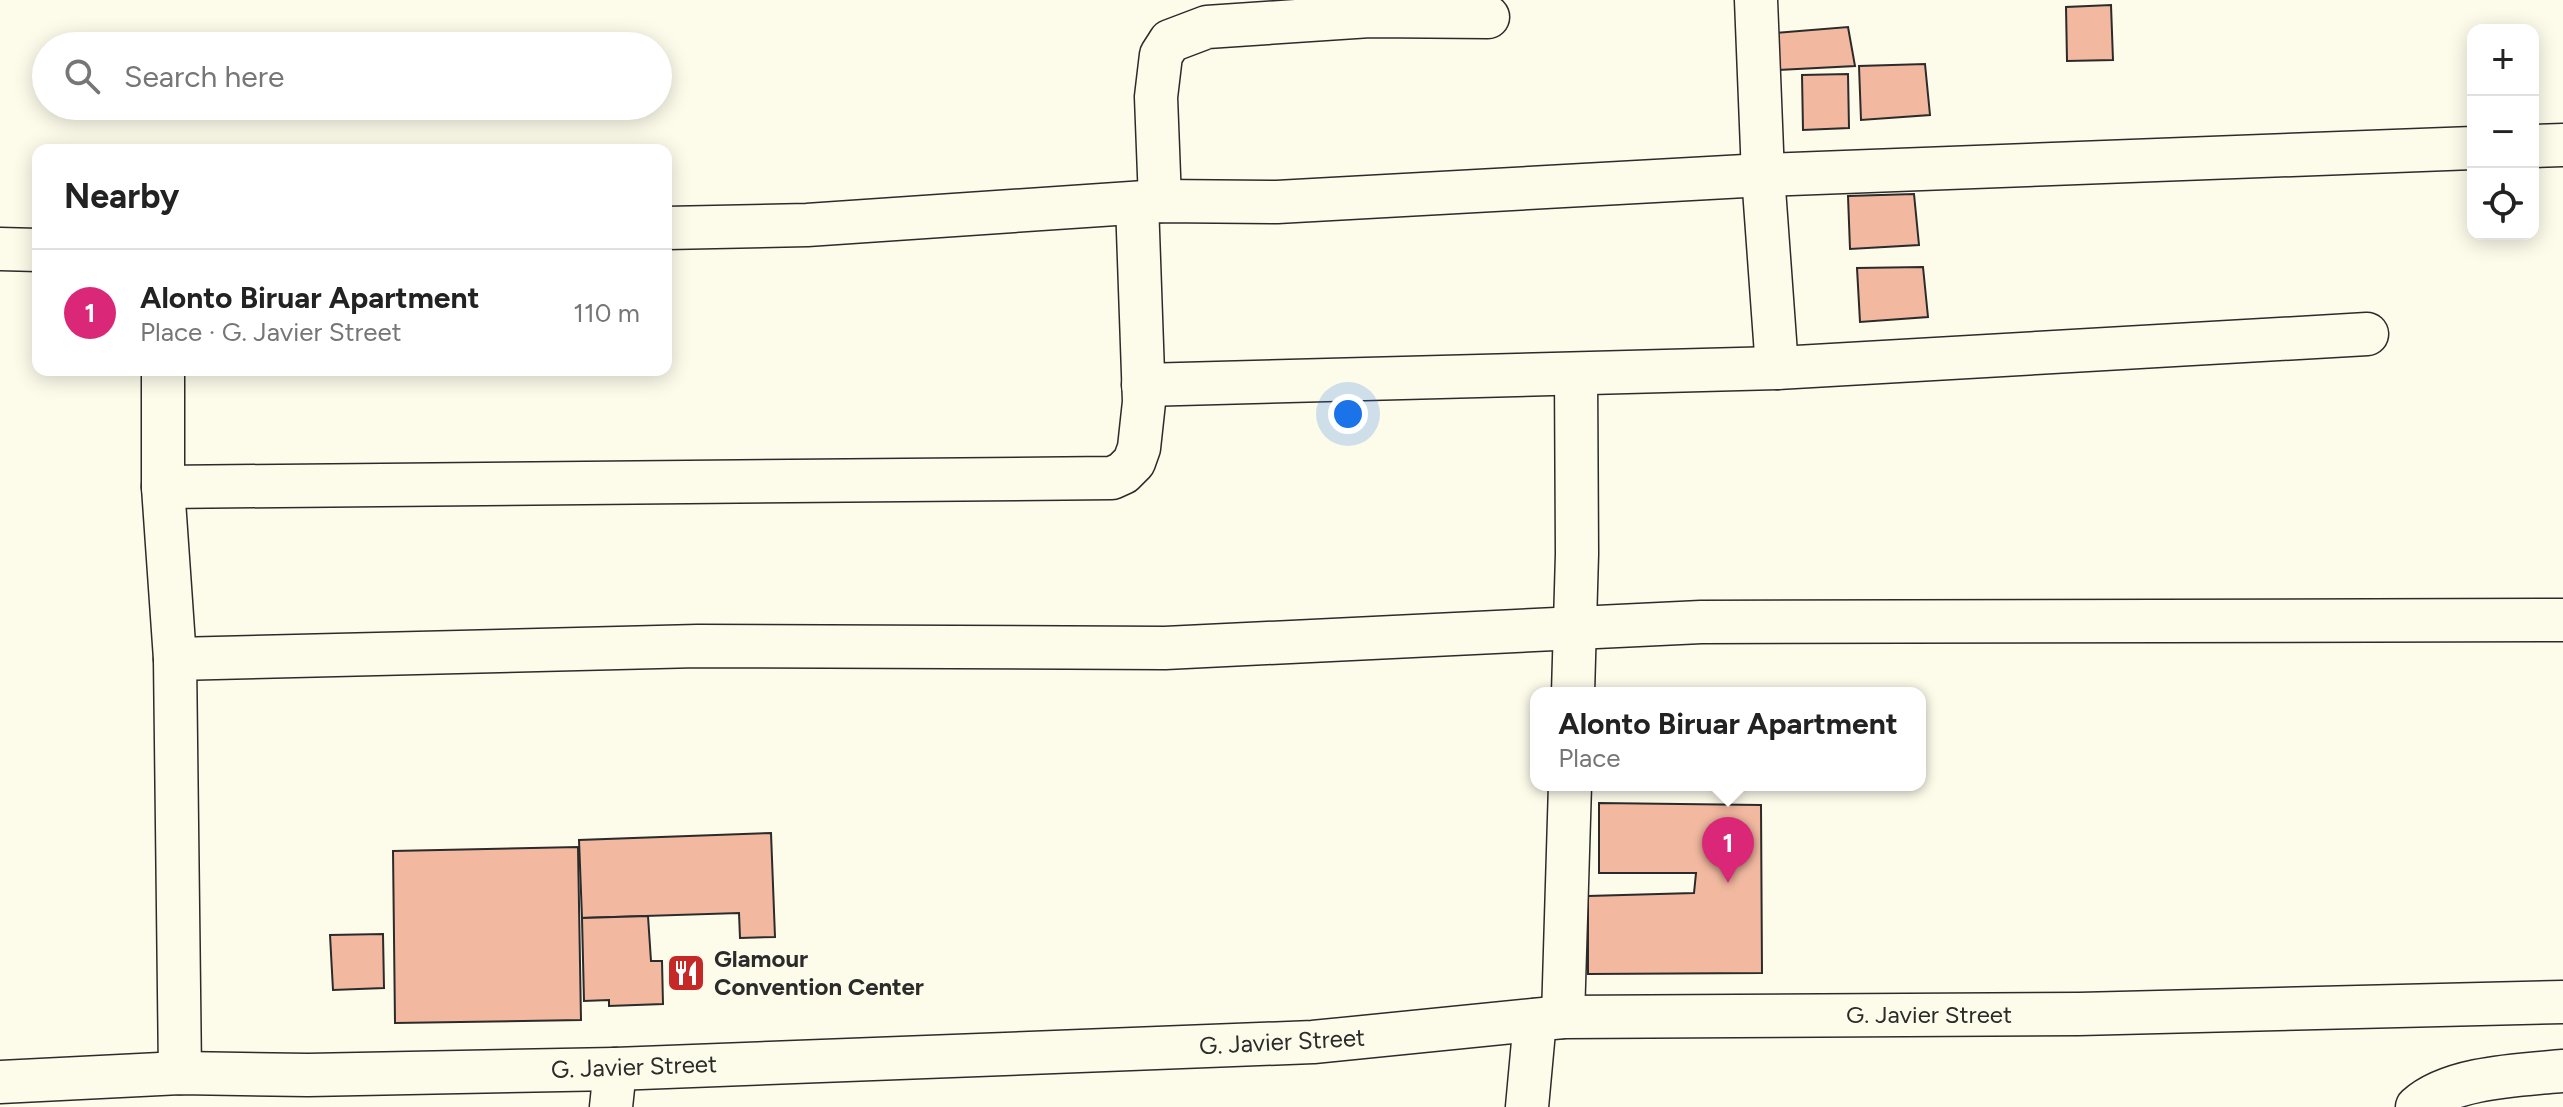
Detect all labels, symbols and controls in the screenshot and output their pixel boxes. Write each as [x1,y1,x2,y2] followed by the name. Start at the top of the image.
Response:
[2467,24,2539,240] map controls
[2467,24,2539,96] button: +
[32,32,672,120] search box
[60,54,104,98] icon: search
[124,58,284,95] text: Search here
[2467,96,2539,168] button: −
[2467,168,2539,240] button: locate
[64,176,179,217] text: Nearby
[140,279,480,316] text: Alonto Biruar Apartment
[85,297,95,329] text: 1
[573,297,640,329] text: 110 m
[140,316,402,348] text: Place · G. Javier Street
[1328,394,1368,434] your location
[1530,687,1926,791] popup
[1558,705,1898,742] text: Alonto Biruar Apartment
[1558,742,1621,774] text: Place
[1702,817,1754,883] pin: 1
[714,944,924,1001] place label: Glamour Convention Center
[665,952,707,994] restaurant icon: Glamour Convention Center
[1846,1000,2012,1029] street label: G. Javier Street
[1198,1023,1366,1060] street label: G. Javier Street
[551,1049,717,1084] street label: G. Javier Street

